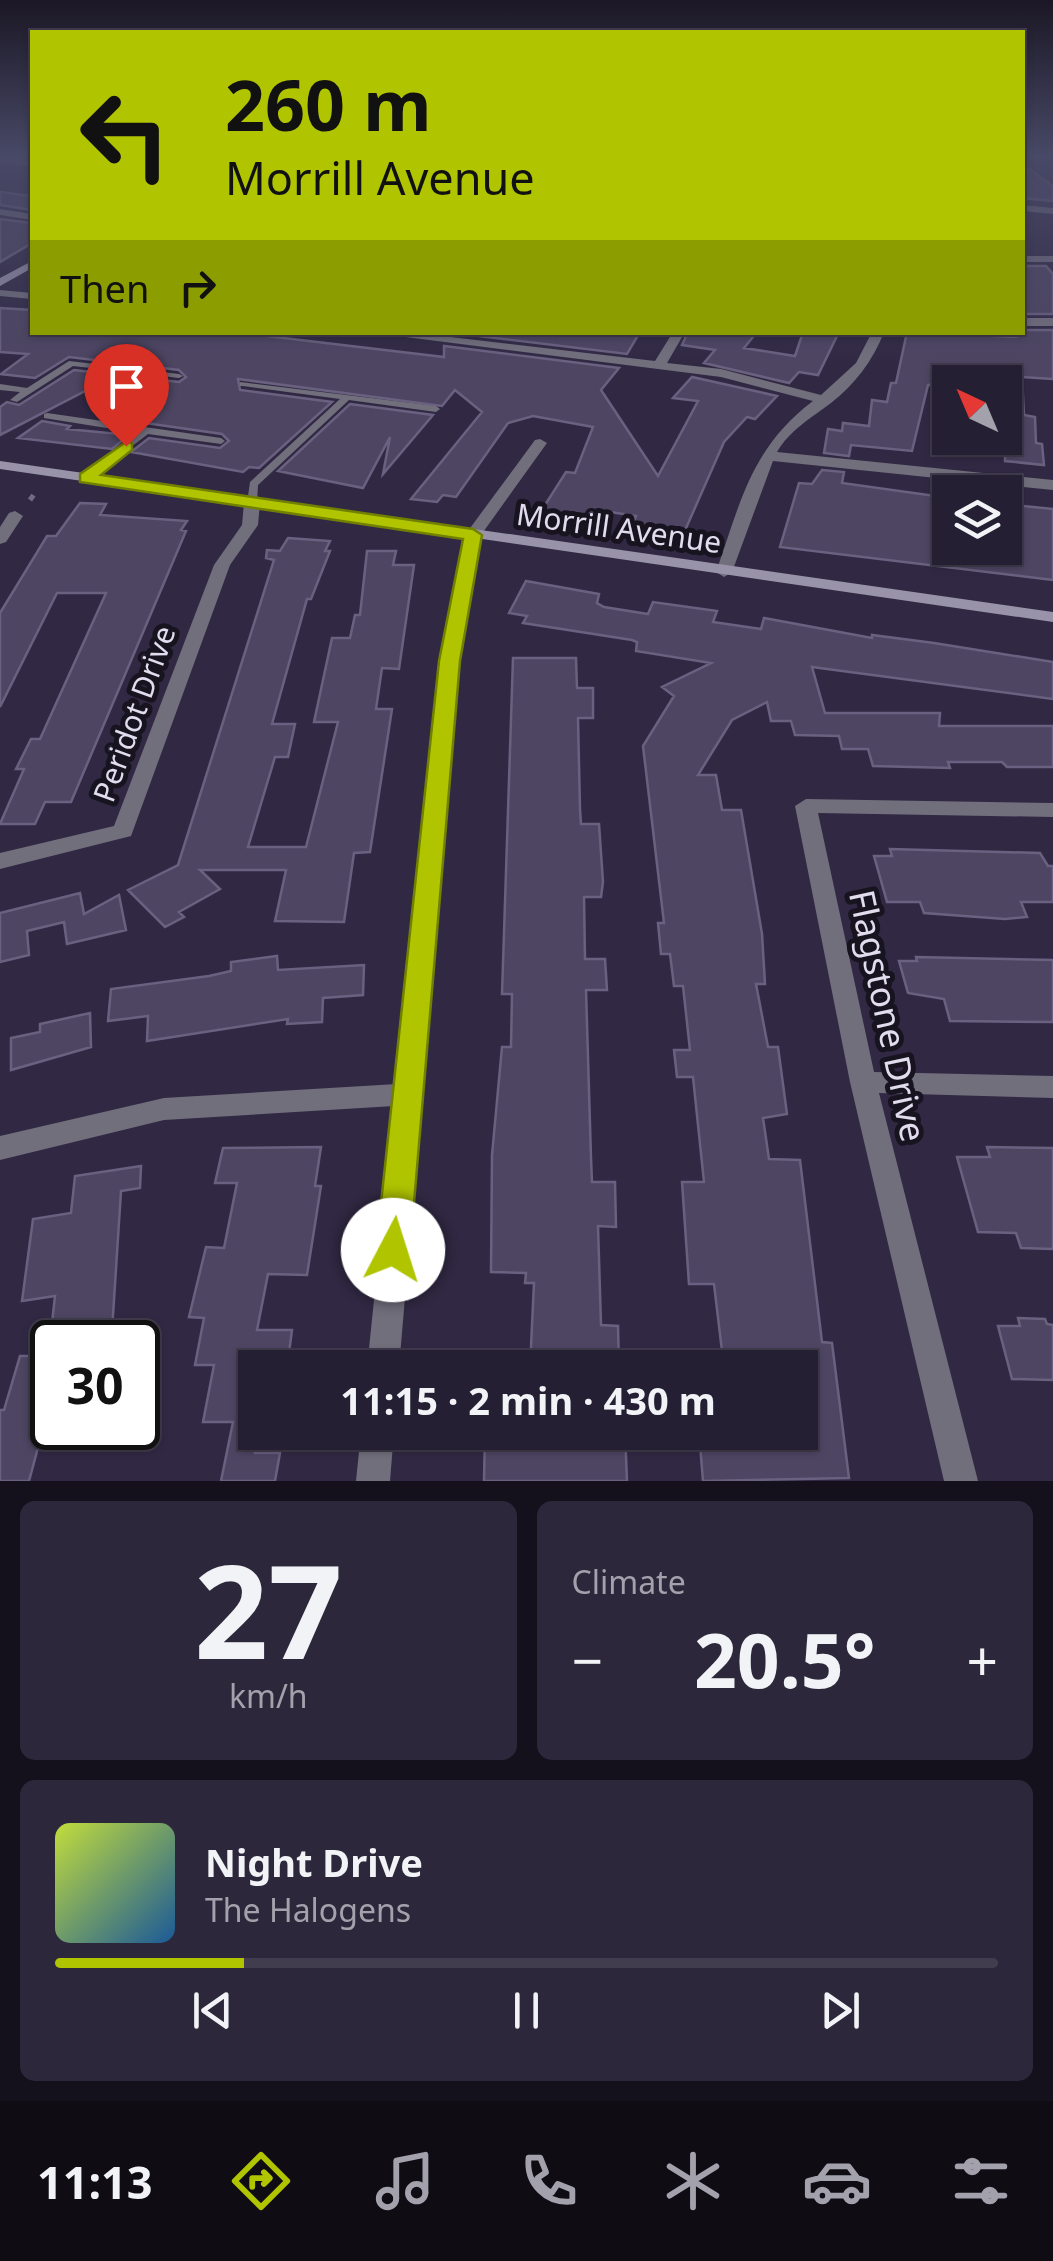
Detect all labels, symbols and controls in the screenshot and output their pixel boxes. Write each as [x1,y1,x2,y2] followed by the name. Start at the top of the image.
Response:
[225,56,432,152] text: 260 m
[60,70,190,200] icon: left
[225,147,535,208] text: Morrill Avenue
[170,260,225,315] icon: right
[60,262,150,314] text: Then
[84,344,169,447] pin
[99,359,154,414] icon: arrive
[932,365,1022,455] north arrow
[932,365,1022,565] map controls
[932,475,1022,565] button: layers
[514,493,724,562] street label: Morrill Avenue
[83,620,184,807] street label: Peridot Drive
[839,886,938,1146] street label: Flagstone Drive
[341,1198,445,1302] position arrow
[30,1320,160,1450] speed limit sign: 30
[340,1374,716,1426] text: 11:15 · 2 min · 430 m
[194,1520,343,1697] text: 27
[572,1560,686,1603] text: Climate
[694,1608,876,1710] text: 20.5°
[572,1622,603,1697] text: −
[967,1622,998,1697] text: +
[229,1674,308,1717] text: km/h
[205,1836,423,1888] text: Night Drive
[205,1888,411,1931] text: The Halogens
[185,1983,240,2038] icon: previous
[499,1983,554,2038] icon: pause
[813,1983,868,2038] icon: next
[226,2146,296,2216] icon: directions
[370,2146,440,2216] icon: music
[514,2146,584,2216] icon: phone
[658,2146,728,2216] icon: climate
[802,2146,872,2216] icon: car
[946,2146,1016,2216] icon: filters
[37,2151,153,2212] text: 11:13

